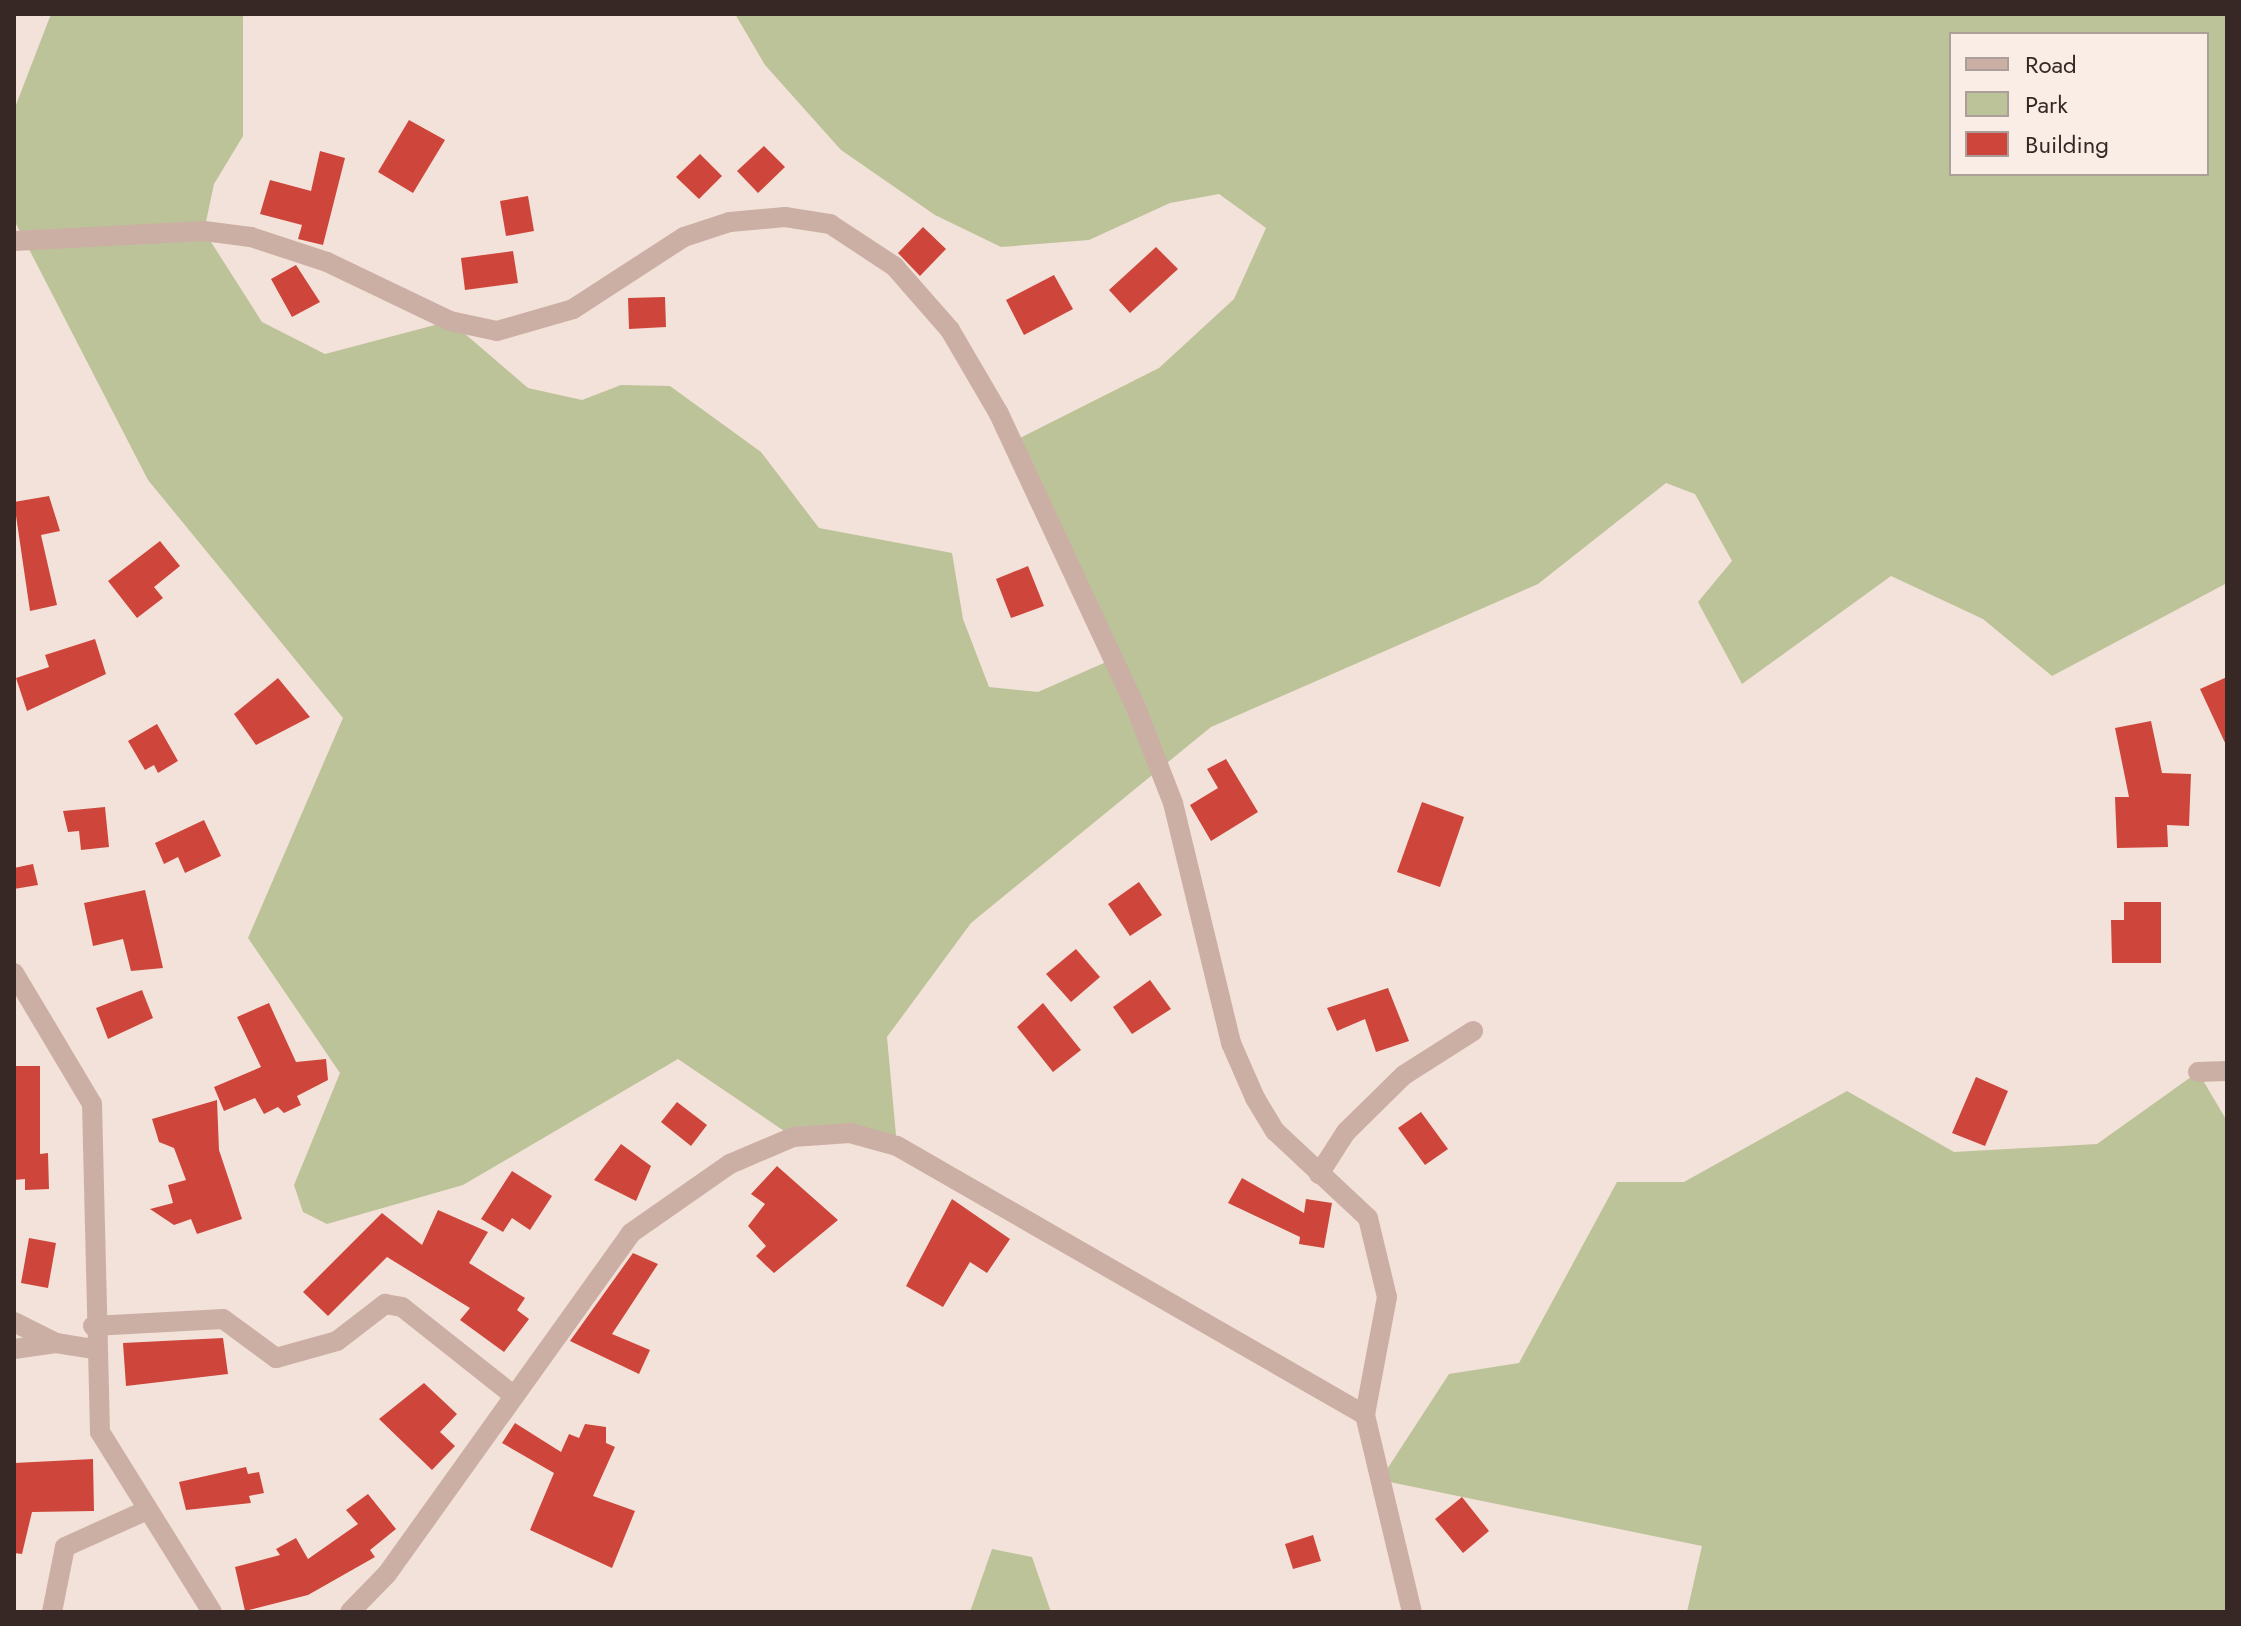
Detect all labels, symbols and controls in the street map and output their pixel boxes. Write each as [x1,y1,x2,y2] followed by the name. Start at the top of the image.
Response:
[1949,32,2209,176] legend
[2025,47,2077,82] text: Road
[2025,87,2068,122] text: Park
[2025,127,2109,162] text: Building

